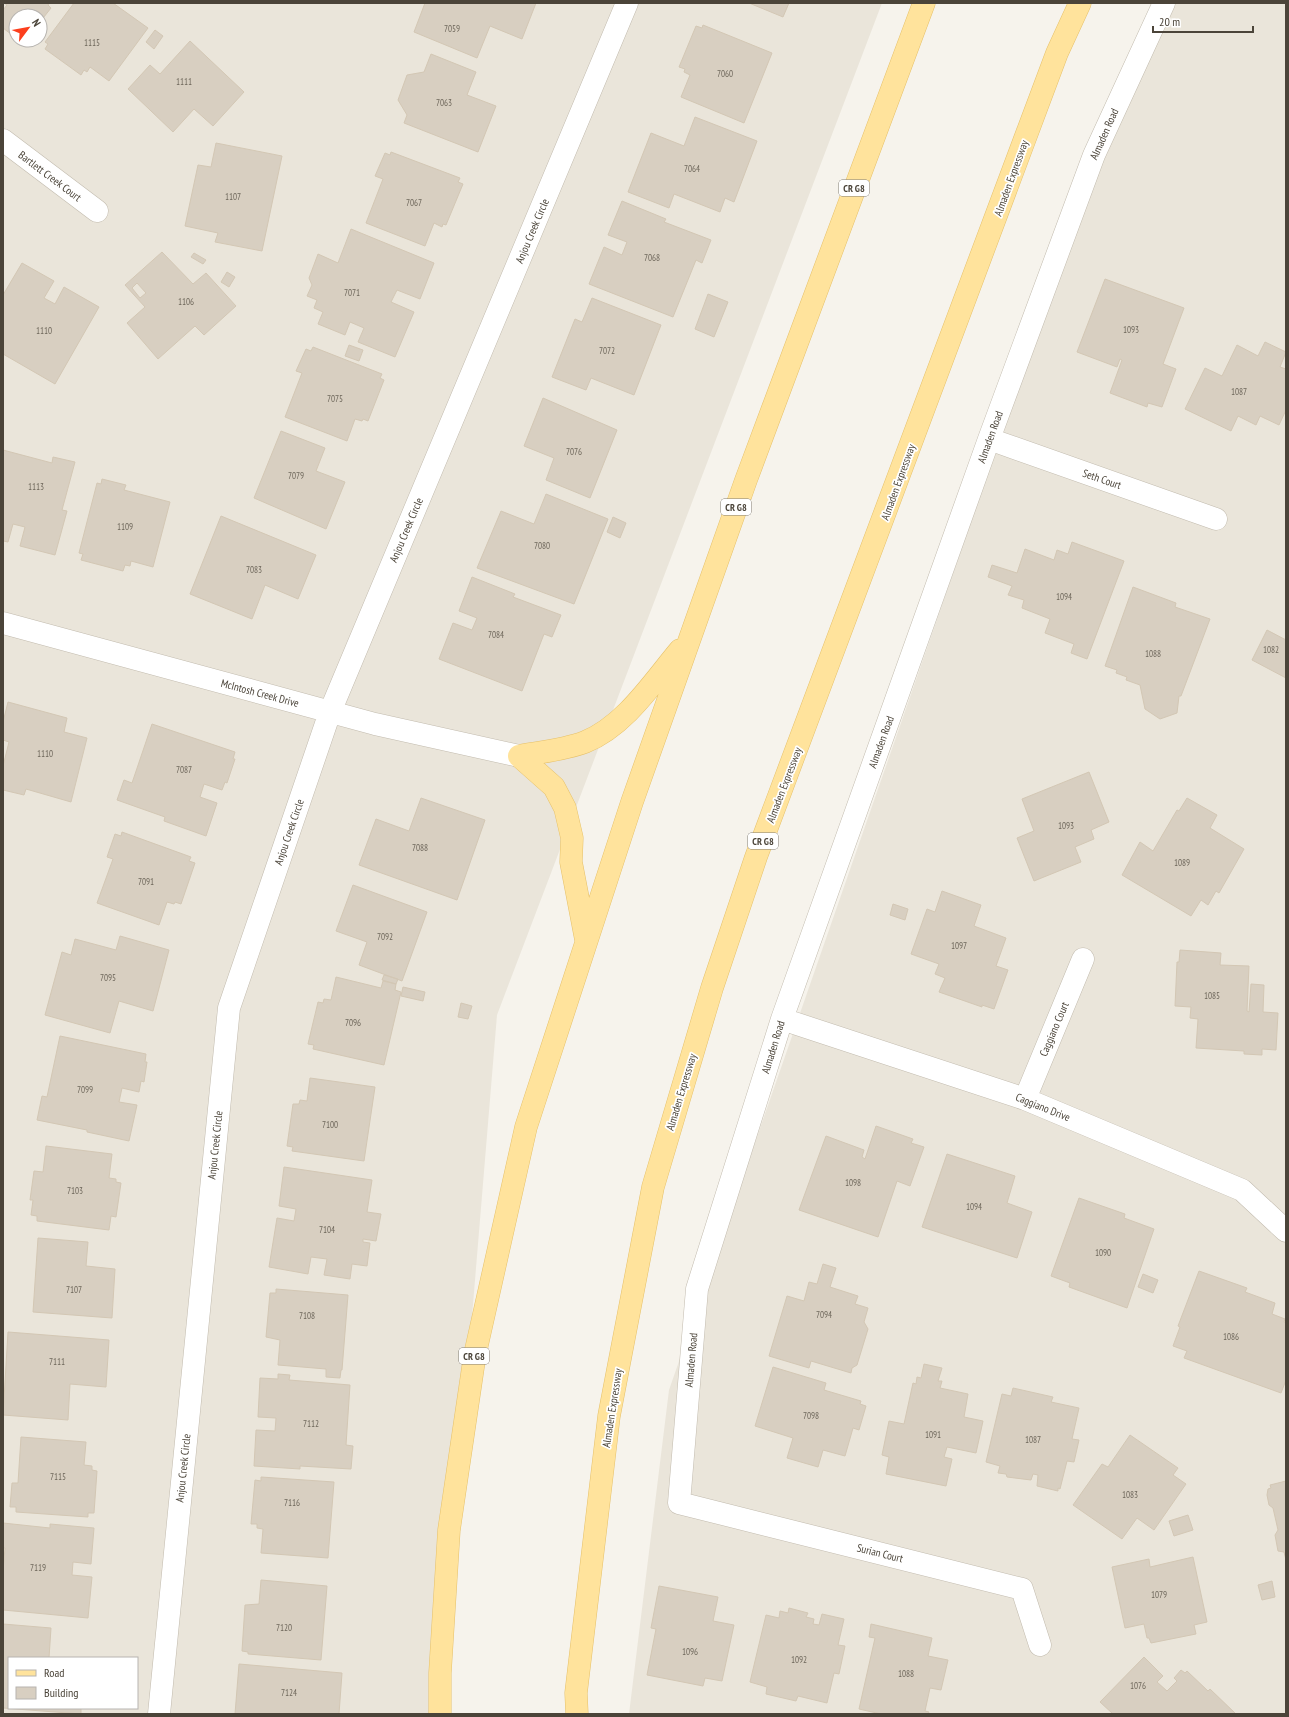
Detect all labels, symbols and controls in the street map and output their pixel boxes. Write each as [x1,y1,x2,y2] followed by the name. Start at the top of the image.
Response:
[8,8,48,48] north arrow
[1153,8,1253,34] scale bar
[1159,14,1180,29] text: 20 m
[29,16,44,29] text: N
[444,23,460,34] house number: 7059
[84,37,100,48] house number: 1115
[717,68,733,79] house number: 7060
[176,76,192,87] house number: 1111
[436,97,452,108] house number: 7063
[1087,106,1122,162] street label: Almaden Road
[991,137,1032,218] street label: Almaden Expressway
[16,148,84,204] street label: Bartlett Creek Court
[684,163,700,174] house number: 7064
[839,180,869,196] road number: CR G8
[225,191,241,202] house number: 1107
[512,196,552,265] street label: Anjou Creek Circle
[406,197,422,208] house number: 7067
[644,252,660,263] house number: 7068
[344,287,360,298] house number: 7071
[178,296,194,307] house number: 1106
[1123,324,1139,335] house number: 1093
[36,325,52,336] house number: 1110
[599,345,615,356] house number: 7072
[1231,386,1247,397] house number: 1087
[327,393,343,404] house number: 7075
[974,409,1006,465] street label: Almaden Road
[878,441,919,522] street label: Almaden Expressway
[566,446,582,457] house number: 7076
[1081,466,1123,492] street label: Seth Court
[288,470,304,481] house number: 7079
[28,481,44,492] house number: 1113
[386,495,426,564] street label: Anjou Creek Circle
[721,499,751,515] road number: CR G8
[117,521,133,532] house number: 1109
[534,540,550,551] house number: 7080
[246,564,262,575] house number: 7083
[1056,591,1072,602] house number: 1094
[488,629,504,640] house number: 7084
[1263,644,1279,655] house number: 1082
[1145,648,1161,659] house number: 1088
[219,676,301,710] street label: McIntosh Creek Drive
[865,714,897,770] street label: Almaden Road
[763,744,805,825] street label: Almaden Expressway
[37,748,53,759] house number: 1110
[176,764,192,775] house number: 7087
[271,797,307,867] street label: Anjou Creek Circle
[1058,820,1074,831] house number: 1093
[748,833,778,849] road number: CR G8
[412,842,428,853] house number: 7088
[1174,857,1190,868] house number: 1089
[138,876,154,887] house number: 7091
[377,931,393,942] house number: 7092
[951,940,967,951] house number: 1097
[100,972,116,983] house number: 7095
[1204,990,1220,1001] house number: 1085
[1036,1000,1072,1058] street label: Caggiano Court
[345,1017,361,1028] house number: 7096
[758,1019,788,1075] street label: Almaden Road
[663,1051,700,1132] street label: Almaden Expressway
[77,1084,93,1095] house number: 7099
[1014,1090,1073,1124] street label: Caggiano Drive
[204,1110,226,1180] street label: Anjou Creek Circle
[322,1119,338,1130] house number: 7100
[845,1177,861,1188] house number: 1098
[67,1185,83,1196] house number: 7103
[966,1201,982,1212] house number: 1094
[319,1224,335,1235] house number: 7104
[1095,1247,1111,1258] house number: 1090
[66,1284,82,1295] house number: 7107
[816,1309,832,1320] house number: 7094
[299,1310,315,1321] house number: 7108
[1223,1331,1239,1342] house number: 1086
[682,1332,700,1388] street label: Almaden Road
[459,1348,489,1364] road number: CR G8
[49,1356,65,1367] house number: 7111
[599,1367,625,1449] street label: Almaden Expressway
[803,1410,819,1421] house number: 7098
[303,1418,319,1429] house number: 7112
[925,1429,941,1440] house number: 1091
[172,1433,194,1503] street label: Anjou Creek Circle
[1025,1434,1041,1445] house number: 1087
[50,1471,66,1482] house number: 7115
[1122,1489,1138,1500] house number: 1083
[284,1497,300,1508] house number: 7116
[855,1541,905,1565] street label: Surian Court
[30,1562,46,1573] house number: 7119
[1151,1589,1167,1600] house number: 1079
[276,1622,292,1633] house number: 7120
[682,1646,698,1657] house number: 1096
[791,1654,807,1665] house number: 1092
[8,1657,138,1709] legend
[44,1665,64,1680] text: Road
[898,1668,914,1679] house number: 1088
[1130,1680,1146,1691] house number: 1076
[44,1685,79,1700] text: Building
[281,1687,297,1698] house number: 7124

